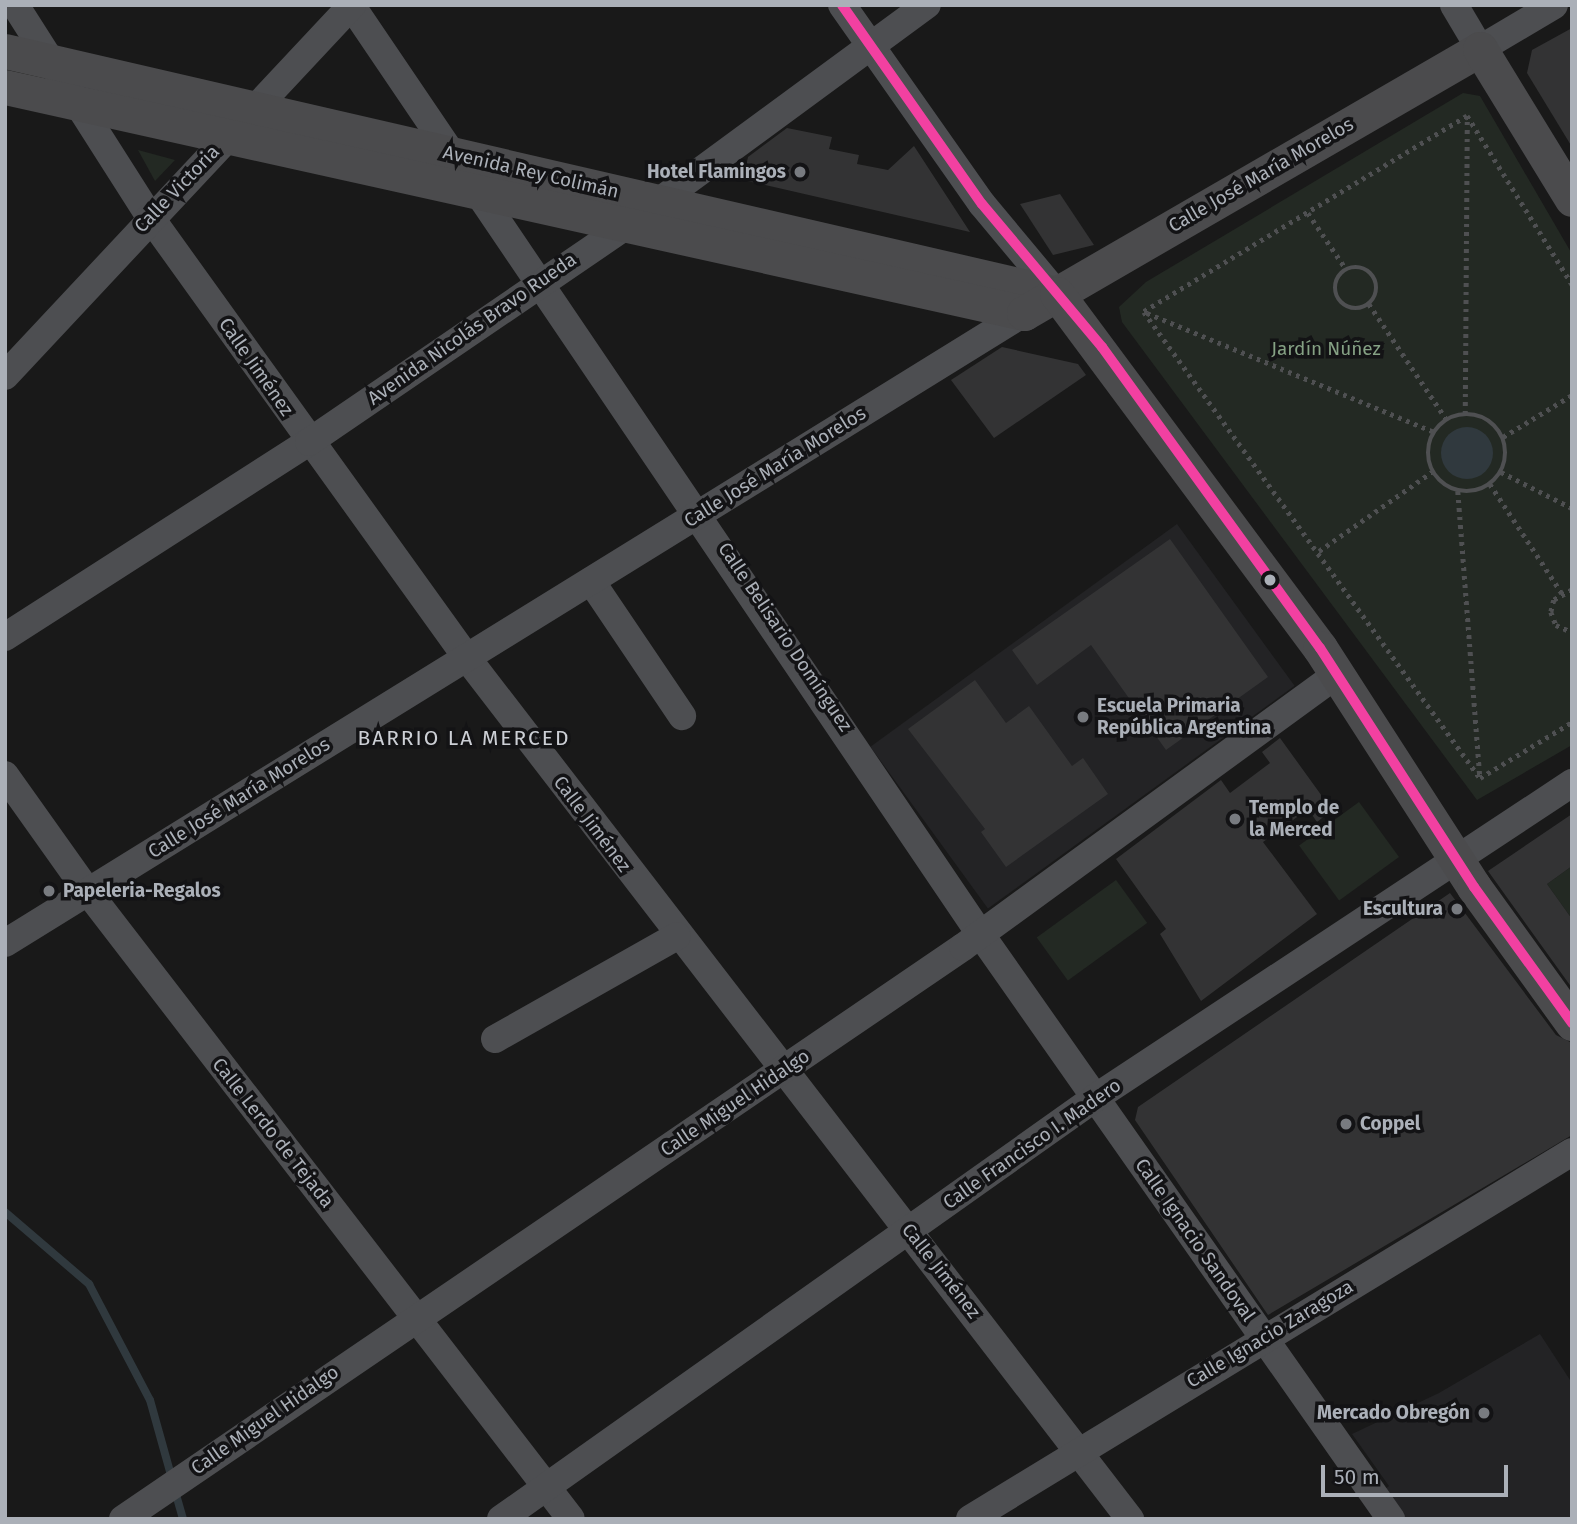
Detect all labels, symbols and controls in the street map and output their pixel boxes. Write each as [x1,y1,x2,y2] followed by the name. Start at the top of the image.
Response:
[1164,113,1358,237] street label: Calle José María Morelos
[130,141,224,237] street label: Calle Victoria
[441,141,621,203] street label: Avenida Rey Colimán
[647,161,786,183] place label: Hotel Flamingos
[792,164,808,180] marker: Hotel Flamingos
[363,248,581,410] street label: Avenida Nicolás Bravo Rueda
[214,314,298,420] street label: Calle Jiménez
[1271,338,1381,360] park label: Jardín Núñez
[680,402,870,532] street label: Calle José María Morelos
[713,538,857,736] street label: Calle Belisario Domínguez
[1263,573,1277,587] unlabelled marker
[1097,695,1271,739] place label: Escuela Primaria República Argentina
[1075,709,1091,725] marker: Escuela Primaria República Argentina
[359,725,569,751] district label: BARRIO LA MERCED
[144,733,334,863] street label: Calle José María Morelos
[548,771,636,877] street label: Calle Jiménez
[1249,797,1339,841] place label: Templo de la Merced
[1227,811,1243,827] marker: Templo de la Merced
[63,880,221,902] place label: Papeleria-Regalos
[41,883,57,899] marker: Papeleria-Regalos
[1363,898,1443,920] place label: Escultura
[1449,901,1465,917] marker: Escultura
[656,1045,814,1161] street label: Calle Miguel Hidalgo
[207,1054,339,1212] street label: Calle Lerdo de Tejada
[939,1074,1125,1214] street label: Calle Francisco I. Madero
[1360,1113,1420,1135] place label: Coppel
[1338,1116,1354,1132] marker: Coppel
[1130,1154,1260,1326] street label: Calle Ignacio Sandoval
[897,1219,985,1323] street label: Calle Jiménez
[1183,1275,1357,1393] street label: Calle Ignacio Zaragoza
[187,1361,343,1479] street label: Calle Miguel Hidalgo
[1317,1402,1470,1424] place label: Mercado Obregón
[1476,1405,1492,1421] marker: Mercado Obregón
[1325,1450,1512,1494] scale bar
[1334,1464,1380,1490] text: 50 m

